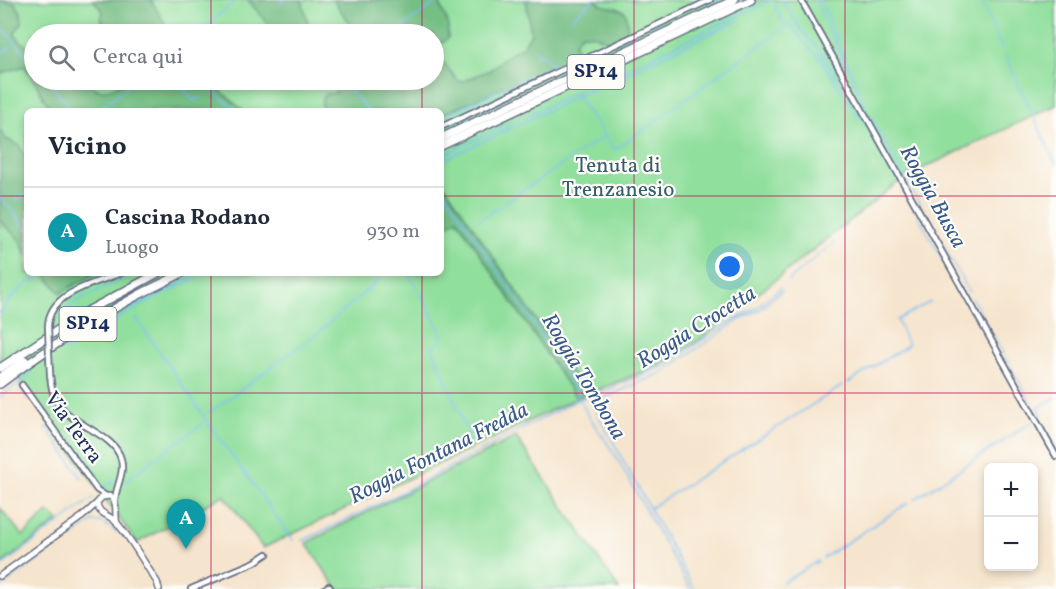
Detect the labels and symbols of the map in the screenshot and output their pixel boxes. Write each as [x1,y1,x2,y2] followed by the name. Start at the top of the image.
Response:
[568,55,624,89] road number: SP14
[891,140,973,254] water label: Roggia Busca
[562,152,674,205] park label: Tenuta di Trenzanesio
[715,252,744,281] your location
[631,279,763,377] water label: Roggia Crocetta
[60,307,116,341] road number: SP14
[533,308,633,446] water label: Roggia Tombona
[37,386,109,470] street label: Via Terra
[344,395,534,513] water label: Roggia Fontana Fredda
[166,500,206,549] pin: A

